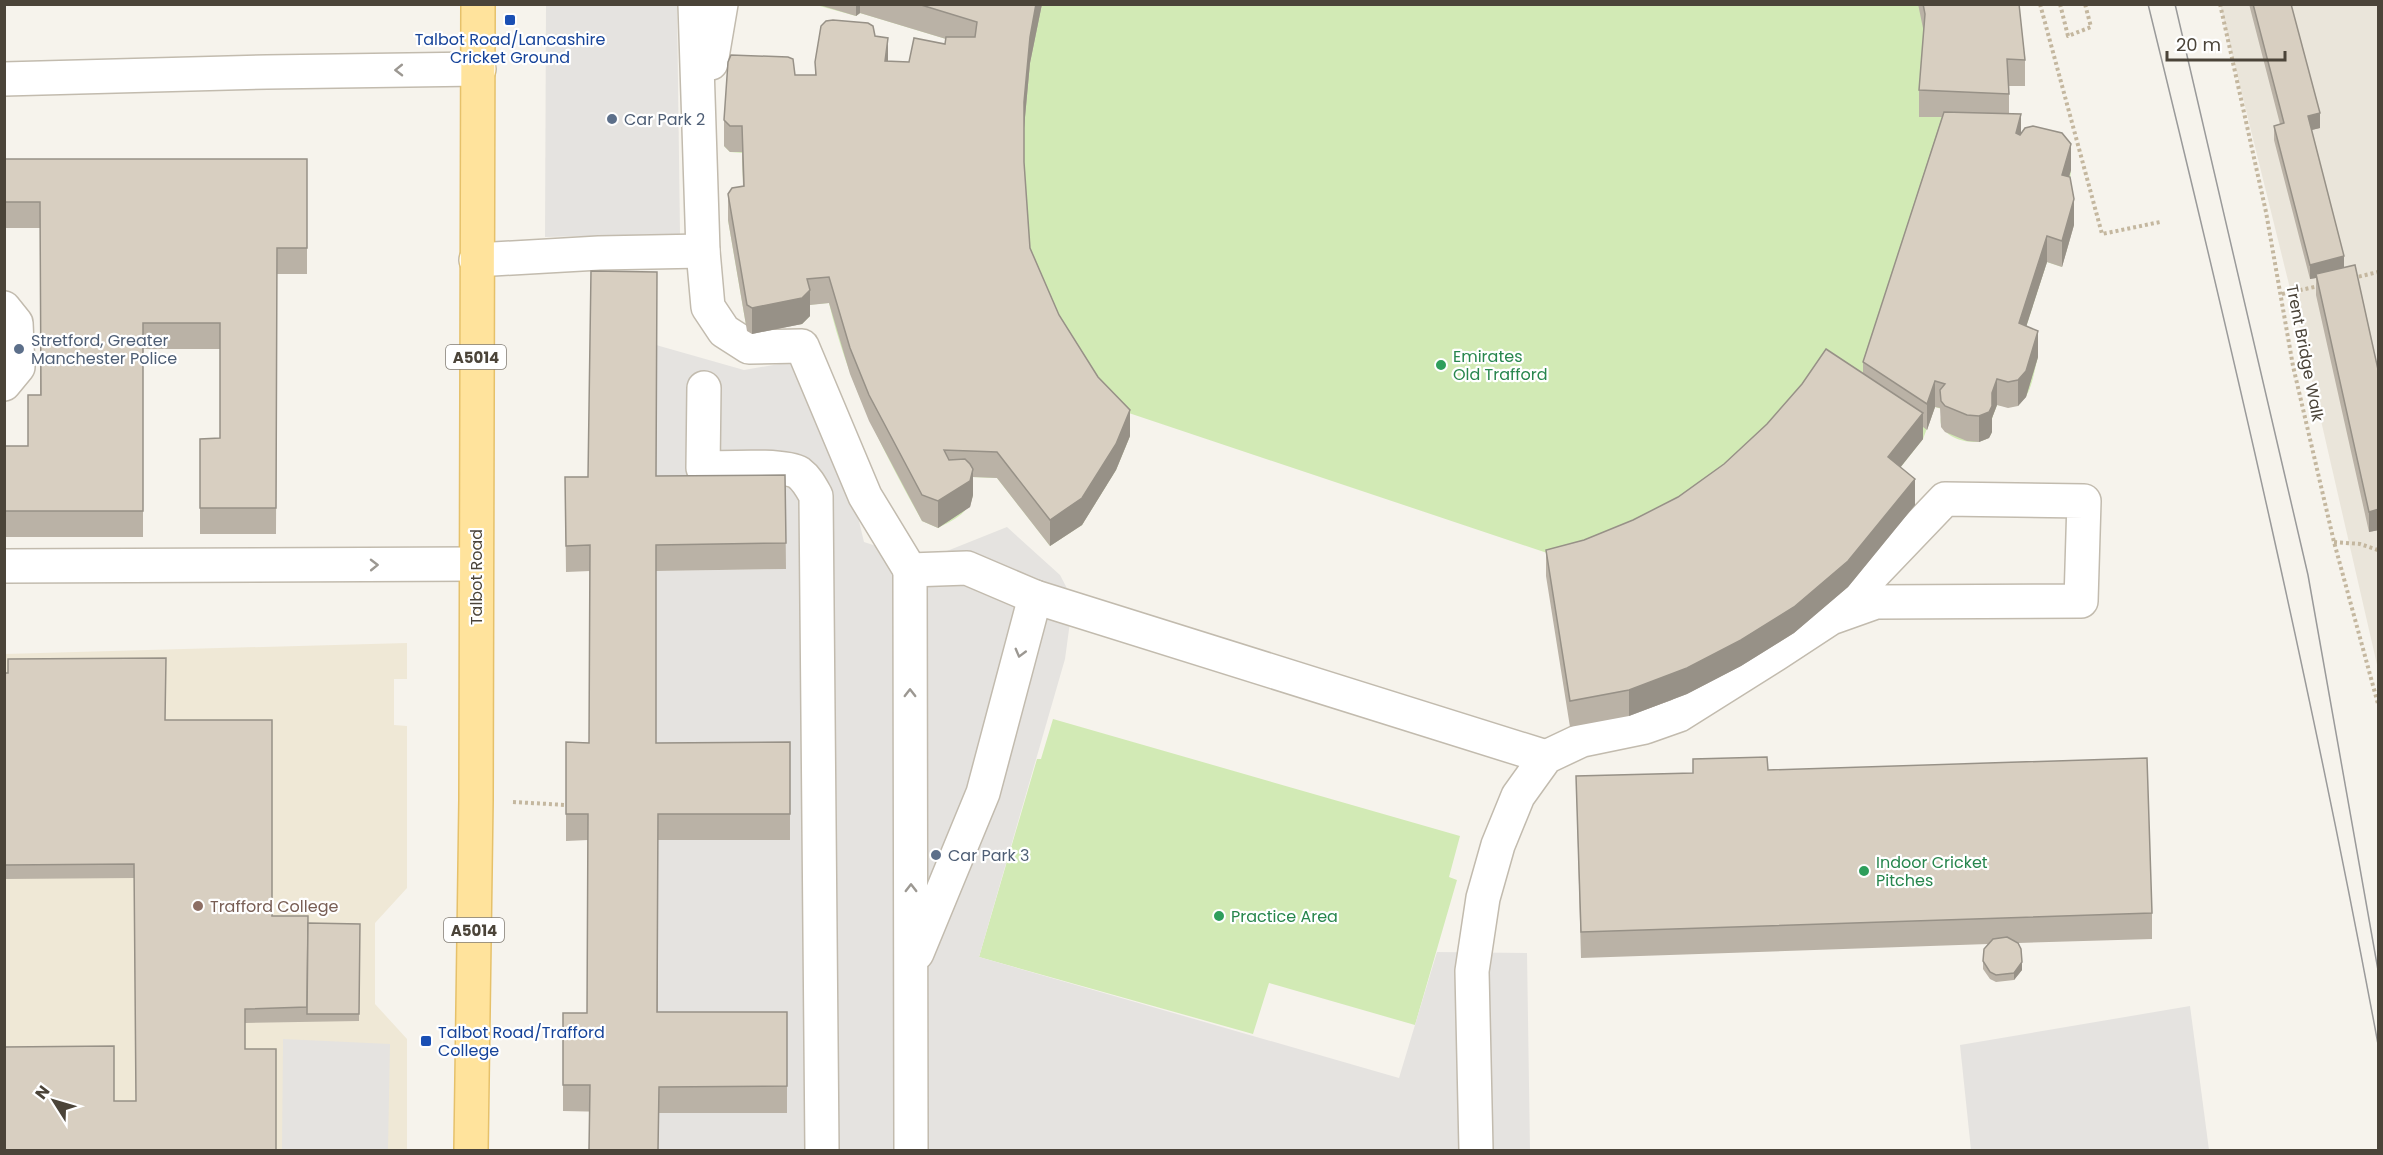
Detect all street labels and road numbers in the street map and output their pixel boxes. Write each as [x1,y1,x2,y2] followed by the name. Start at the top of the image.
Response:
[2280,283,2330,424] street label: Trent Bridge Walk
[446,345,506,369] road number: A5014
[465,529,488,625] street label: Talbot Road
[444,918,504,942] road number: A5014

